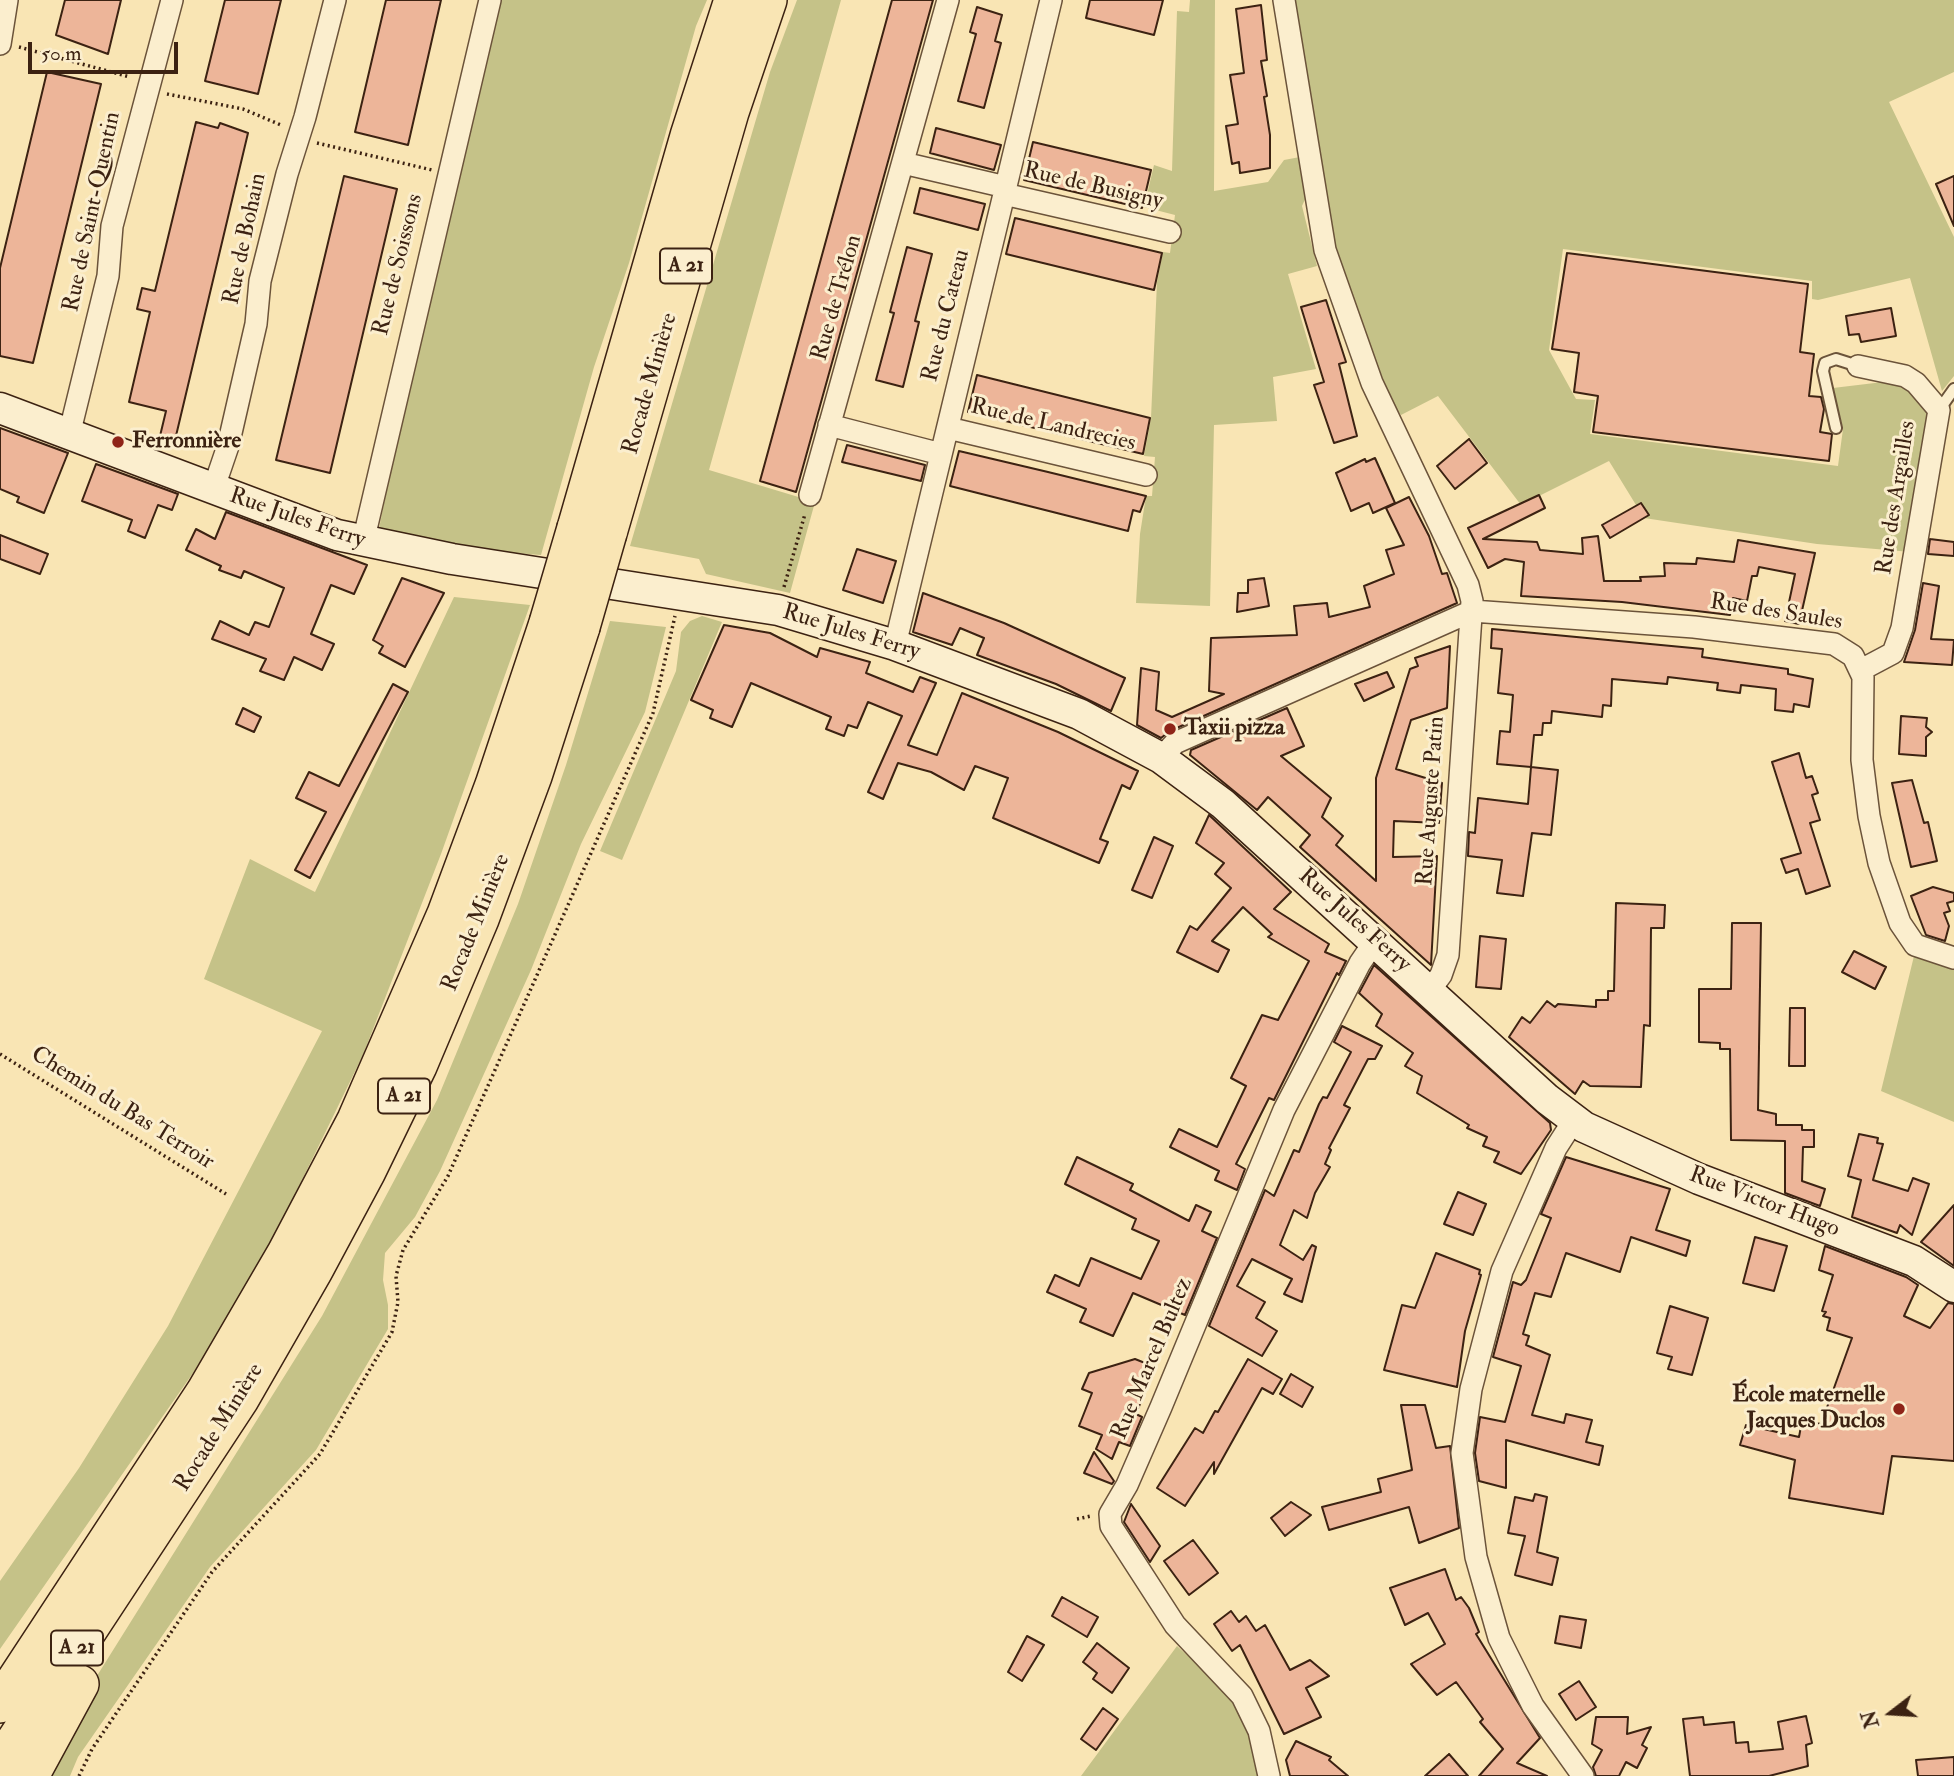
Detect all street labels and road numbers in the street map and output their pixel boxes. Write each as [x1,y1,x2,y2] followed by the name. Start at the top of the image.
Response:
[58,110,128,314] street label: Rue de Saint-Quentin
[1021,158,1165,216] street label: Rue de Busigny
[219,171,273,307] street label: Rue de Bohain
[368,191,430,339] street label: Rue de Soissons
[807,232,869,364] street label: Rue de Trélon
[917,247,977,385] street label: Rue du Cateau
[660,248,712,284] road number: A 21
[618,310,684,458] street label: Rocade Minière
[968,394,1138,458] street label: Rue de Landrecies
[1871,419,1923,577] street label: Rue des Argailles
[225,483,369,555] street label: Rue Jules Ferry
[1708,589,1844,637] street label: Rue des Saules
[779,599,923,667] street label: Rue Jules Ferry
[1412,715,1452,887] street label: Rue Auguste Patin
[437,850,517,996] street label: Rocade Minière
[1292,863,1416,979] street label: Rue Jules Ferry
[25,1041,219,1177] street label: Chemin du Bas Terroir
[378,1078,430,1114] road number: A 21
[1685,1162,1843,1244] street label: Rue Victor Hugo
[1106,1274,1200,1444] street label: Rue Marcel Bultez
[170,1359,270,1497] street label: Rocade Minière
[51,1630,103,1666] road number: A 21

